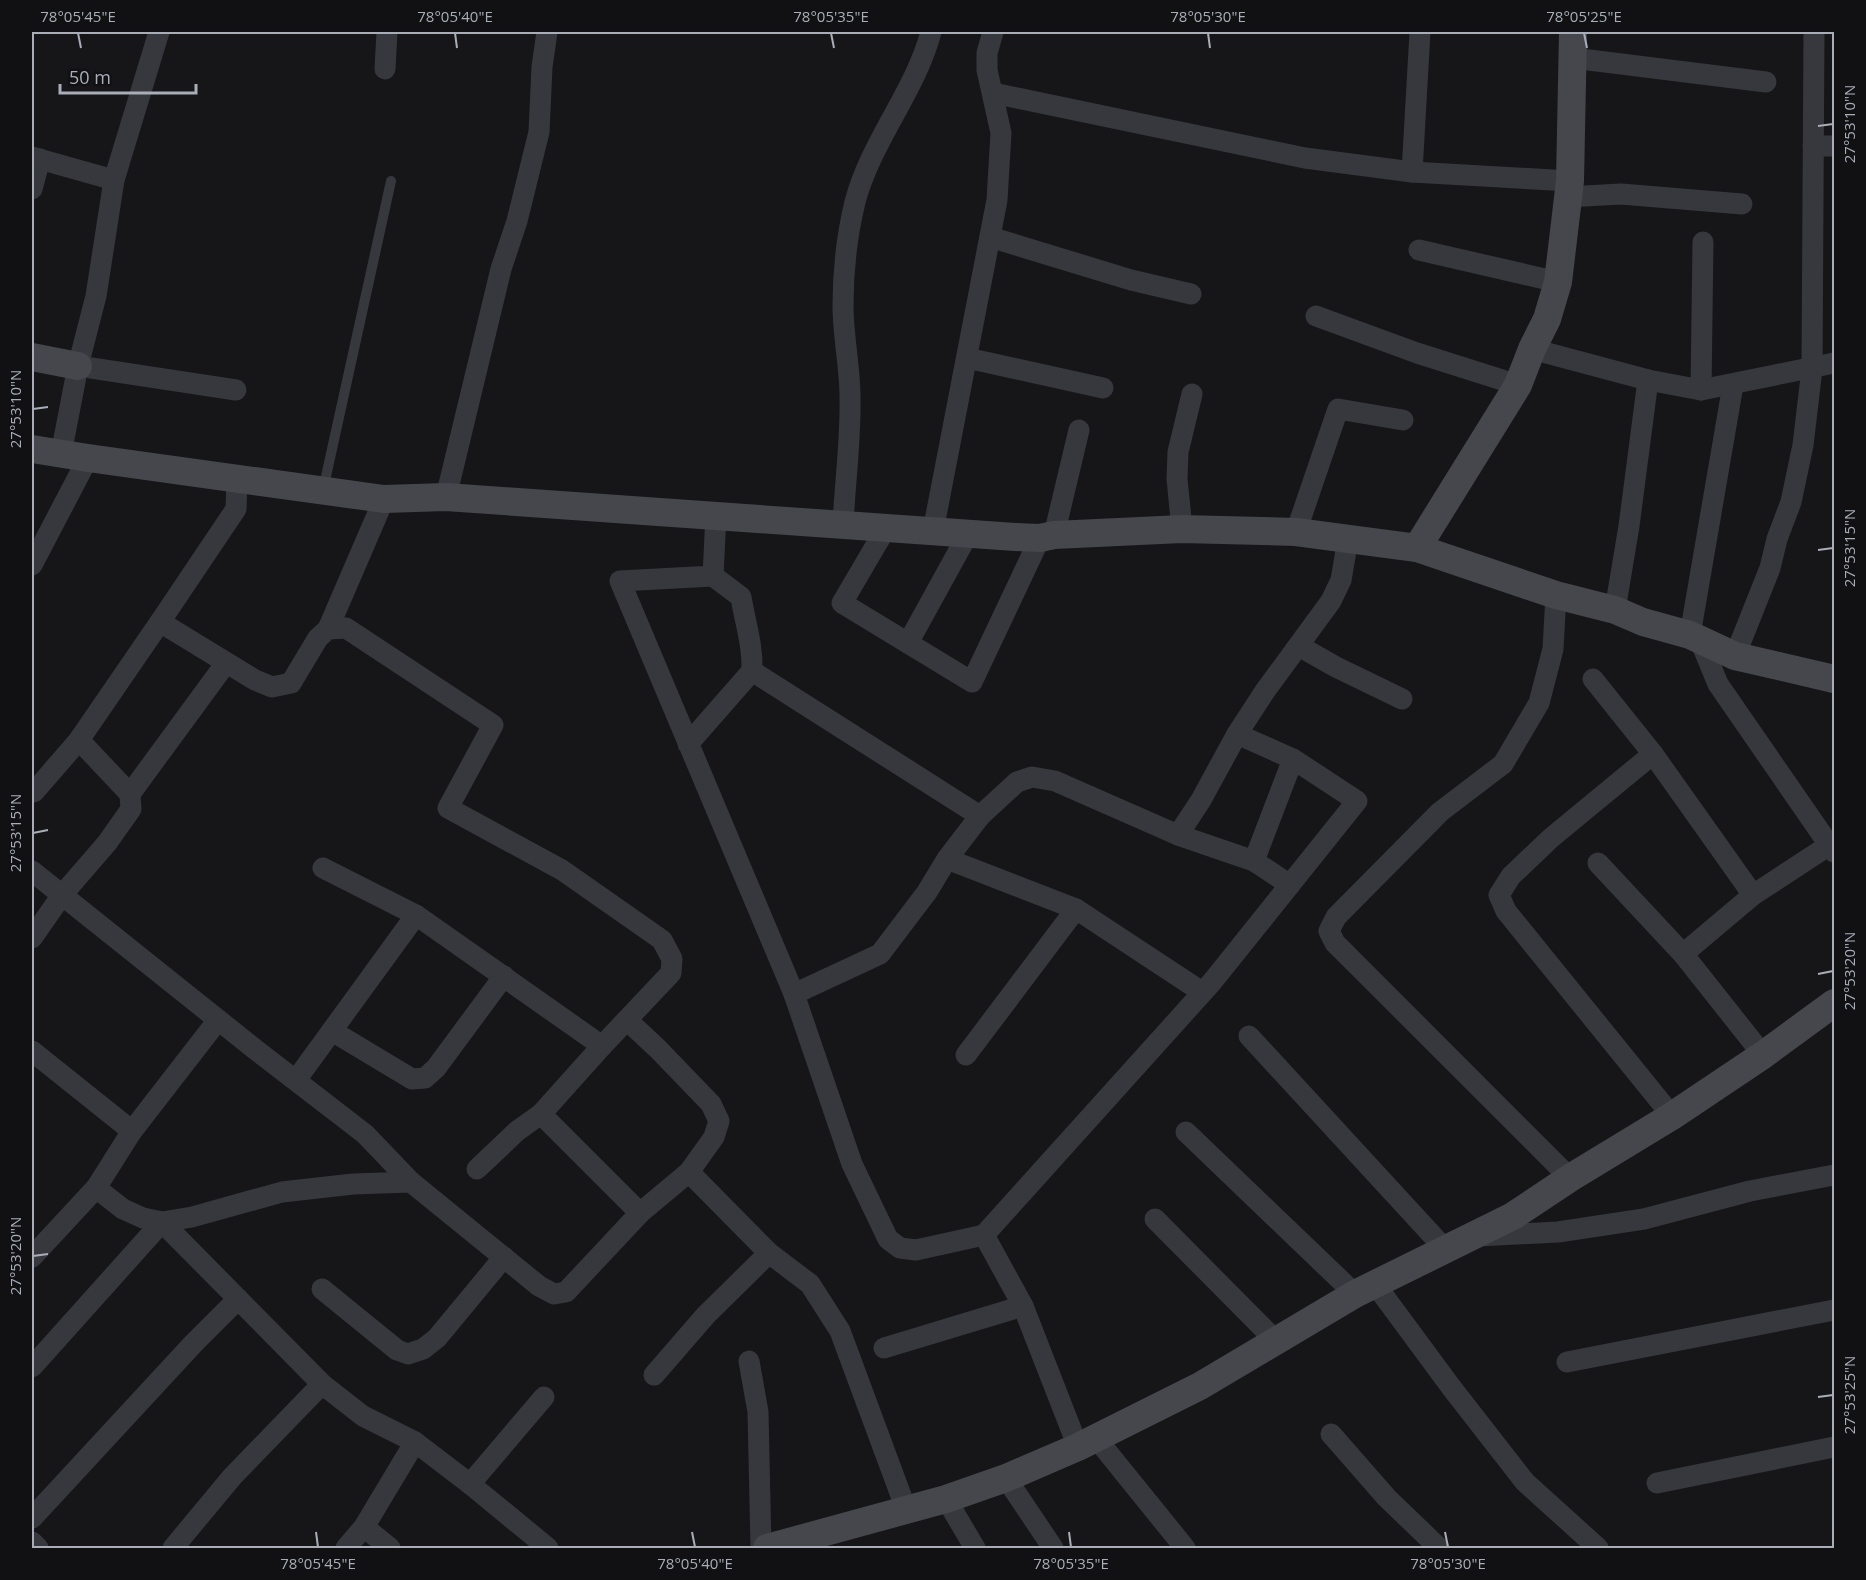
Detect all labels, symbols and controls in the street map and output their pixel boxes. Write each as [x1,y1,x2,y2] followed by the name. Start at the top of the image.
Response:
[40,6,116,26] text: 78°05'45"E
[417,6,493,26] text: 78°05'40"E
[793,6,869,26] text: 78°05'35"E
[1170,6,1246,26] text: 78°05'30"E
[1546,6,1622,26] text: 78°05'25"E
[60,57,196,95] scale bar
[69,65,111,89] text: 50 m
[1839,85,1859,163] text: 27°53'10"N
[5,370,25,448] text: 27°53'10"N
[1839,509,1859,587] text: 27°53'15"N
[5,794,25,872] text: 27°53'15"N
[1839,932,1859,1010] text: 27°53'20"N
[5,1217,25,1295] text: 27°53'20"N
[1839,1356,1859,1434] text: 27°53'25"N
[280,1553,356,1573] text: 78°05'45"E
[657,1553,733,1573] text: 78°05'40"E
[1033,1553,1109,1573] text: 78°05'35"E
[1410,1553,1486,1573] text: 78°05'30"E

